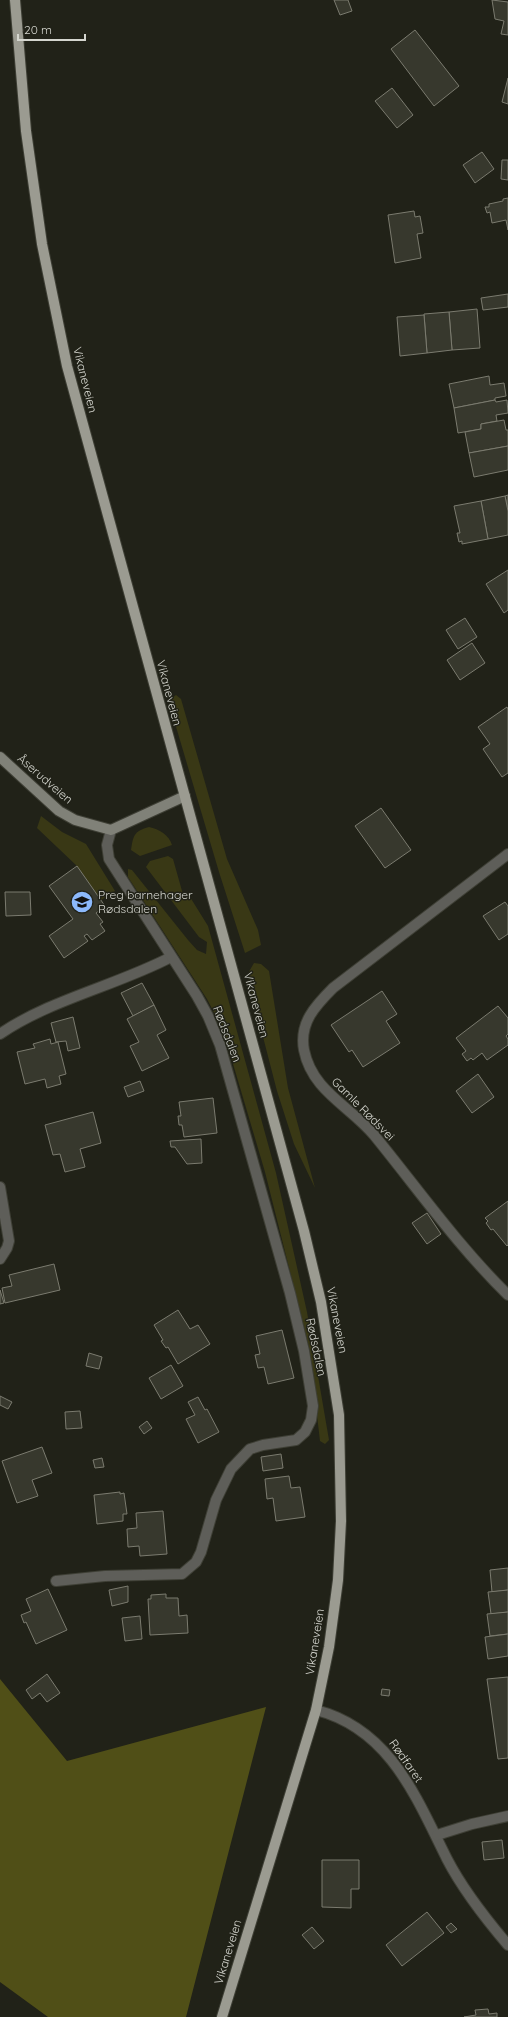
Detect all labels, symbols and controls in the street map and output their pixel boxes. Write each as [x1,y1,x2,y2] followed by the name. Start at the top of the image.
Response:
[18,16,85,42] scale bar
[24,22,52,37] text: 20 m
[70,345,101,414] street label: Vikaneveien
[154,658,185,727] street label: Vikaneveien
[15,751,76,807] street label: Åserudveien
[98,887,193,916] place label: Preg barnehager Rødsdalen
[69,889,95,915] school or university icon: Preg barnehager Rødsdalen
[241,970,272,1039] street label: Vikaneveien
[210,1004,245,1064] street label: Rødsdalen
[329,1074,398,1143] street label: Gamle Rødsvei
[324,1285,351,1354] street label: Vikaneveien
[303,1316,330,1377] street label: Rødsdalen
[302,1608,327,1676] street label: Vikaneveien
[386,1736,427,1785] street label: Rødfaret
[211,1918,245,1986] street label: Vikaneveien

